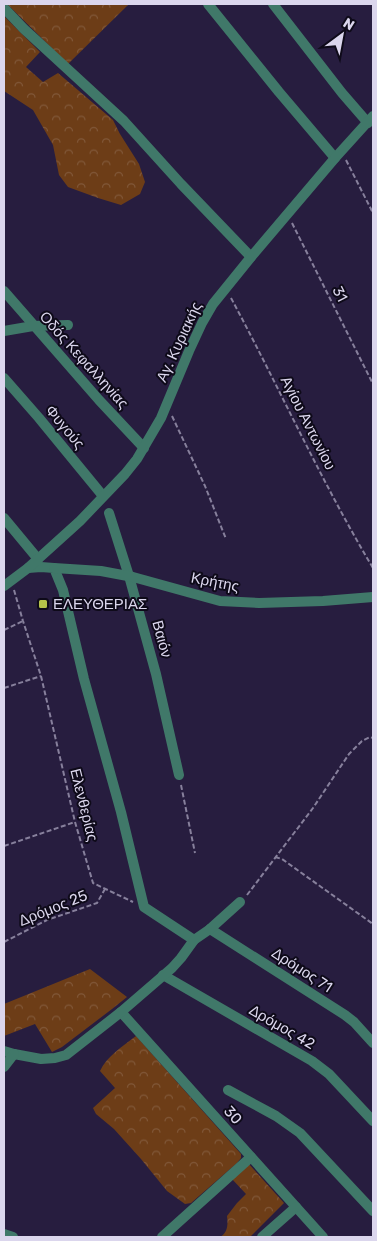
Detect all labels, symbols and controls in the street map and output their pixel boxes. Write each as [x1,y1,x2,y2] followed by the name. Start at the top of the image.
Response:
[317,10,367,60] north arrow
[340,15,357,34] text: N
[329,283,351,305] street label: 31
[153,299,205,385] street label: Αγ. Κυριακής
[36,308,132,412] street label: Οδός Κεφαλληνίας
[277,373,339,473] street label: Αγίου Αντωνίου
[42,402,88,452] street label: Φυγούς
[190,569,240,595] street label: Κρήτης
[53,595,147,613] place label: ΕΛΕΥΘΕΡΙΑΣ
[37,598,49,610] marker: ΕΛΕΥΘΕΡΙΑΣ
[148,618,176,660] street label: Βαιόν
[66,767,102,843] street label: Ελενθερίας
[16,886,90,930] street label: Δρόμος 25
[268,944,336,996] street label: Δρόμος 71
[246,1001,318,1053] street label: Δρόμος 42
[220,1102,246,1128] street label: 30

